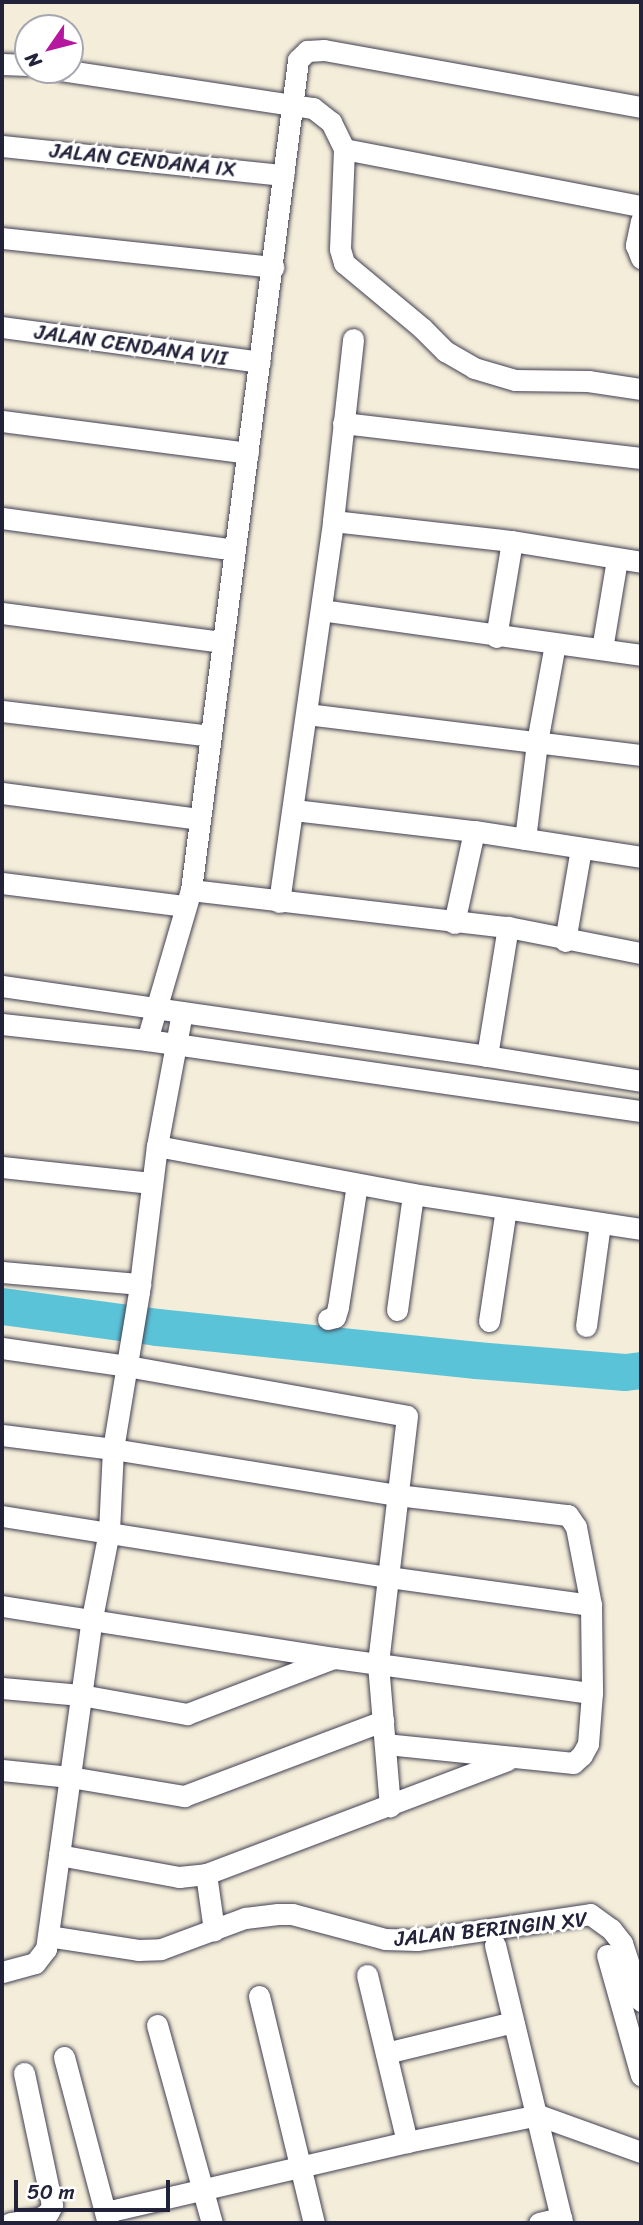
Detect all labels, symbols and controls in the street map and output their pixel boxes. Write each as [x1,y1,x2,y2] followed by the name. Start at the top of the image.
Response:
[14,14,84,84] north arrow
[16,45,50,75] text: N
[48,138,238,182] street label: JALAN CENDANA IX
[33,319,229,371] street label: JALAN CENDANA VII
[395,1906,587,1952] street label: JALAN BERINGIN XV
[18,2166,173,2210] scale bar
[27,2173,75,2211] text: 50 m

